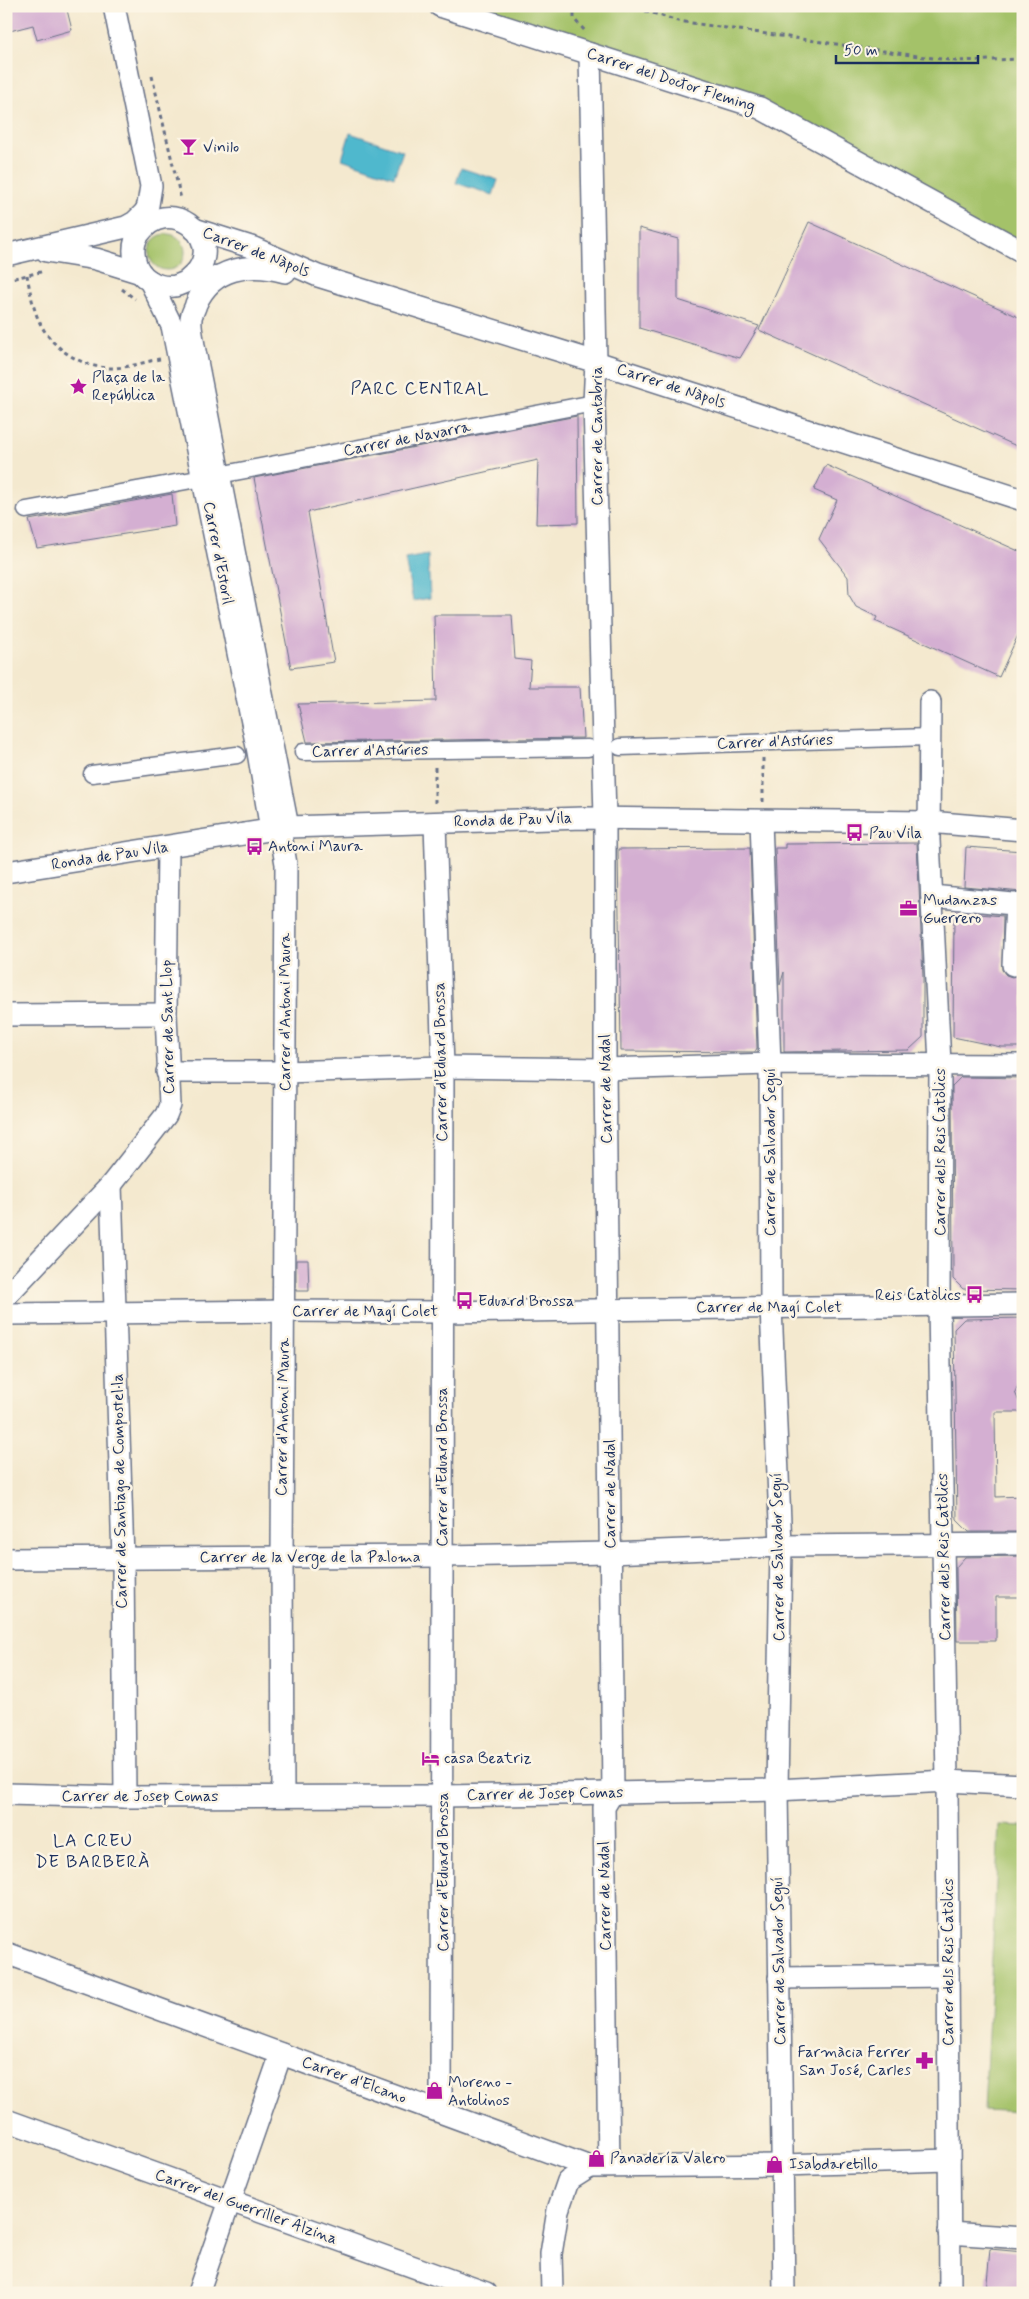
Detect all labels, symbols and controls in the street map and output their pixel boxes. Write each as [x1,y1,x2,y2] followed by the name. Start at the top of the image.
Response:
[836,32,979,64] scale bar
[844,41,878,61] text: 50 m
[584,43,758,118] street label: Carrer del Doctor Fleming
[179,137,199,157] bar icon: Vinilo
[203,137,239,158] place label: Vinilo
[199,222,313,282] street label: Carrer de Nàpols
[614,359,728,413] street label: Carrer de Nàpols
[587,366,608,506] street label: Carrer de Cantabria
[92,367,166,406] place label: Plaça de la República
[68,376,88,396] place icon: Plaça de la República
[351,377,489,401] district label: PARC CENTRAL
[342,416,473,462] street label: Carrer de Navarra
[198,500,238,606] street label: Carrer d'Estoril
[716,729,834,755] street label: Carrer d'Astúries
[312,739,428,763] street label: Carrer d'Astúries
[454,807,572,833] street label: Ronda de Pau Vila
[845,823,865,843] bus stop icon: Pau Vila
[869,823,922,844] place label: Pau Vila
[50,836,170,876] street label: Ronda de Pau Vila
[244,836,264,856] bus stop icon: Antoni Maura
[268,836,363,857] place label: Antoni Maura
[923,890,997,929] place label: Mudanzas Guerrero
[899,899,919,919] office icon: Mudanzas Guerrero
[275,932,296,1091] street label: Carrer d'Antoni Maura
[156,959,180,1095] street label: Carrer de Sant Llop
[429,982,453,1142] street label: Carrer d'Eduard Brossa
[595,1034,617,1144] street label: Carrer de Nadal
[760,1068,782,1236] street label: Carrer de Salvador Seguí
[930,1068,951,1236] street label: Carrer dels Reis Catòlics
[875,1285,961,1306] place label: Reis Catòlics
[965,1285,985,1305] bus stop icon: Reis Catòlics
[454,1291,474,1311] bus stop icon: Eduard Brossa
[478,1291,574,1312] place label: Eduard Brossa
[696,1297,843,1318] street label: Carrer de Magí Colet
[292,1301,439,1322] street label: Carrer de Magí Colet
[271,1337,295,1496] street label: Carrer d'Antoni Maura
[107,1373,133,1609] street label: Carrer de Santiago de Compostel·la
[432,1387,453,1547] street label: Carrer d'Eduard Brossa
[600,1439,621,1549] street label: Carrer de Nadal
[766,1473,791,1641] street label: Carrer de Salvador Seguí
[932,1473,956,1641] street label: Carrer dels Reis Catòlics
[199,1547,421,1569] street label: Carrer de la Verge de la Paloma
[420,1748,440,1768] hotel icon: casa Beatriz
[444,1748,532,1769] place label: casa Beatriz
[466,1782,624,1806] street label: Carrer de Josep Comas
[62,1786,218,1807] street label: Carrer de Josep Comas
[433,1792,454,1952] street label: Carrer d'Eduard Brossa
[35,1829,151,1874] district label: LA CREU DE BARBERÀ
[594,1841,616,1951] street label: Carrer de Nadal
[767,1877,792,2045] street label: Carrer de Salvador Seguí
[938,1878,959,2046] street label: Carrer dels Reis Catòlics
[797,2042,911,2081] place label: Farmàcia Ferrer San José, Carles
[299,2051,409,2109] street label: Carrer d'Elcano
[915,2051,935,2071] pharmacy icon: Farmàcia Ferrer San José, Carles
[448,2072,512,2111] place label: Moreno - Antolinos
[424,2081,444,2101] shop icon: Moreno - Antolinos
[586,2148,606,2168] shop icon: Panadería Valero
[610,2148,726,2169] place label: Panadería Valero
[765,2154,785,2174] shop icon: Isabdaretillo
[789,2154,878,2175] place label: Isabdaretillo
[152,2164,340,2250] street label: Carrer del Guerriller Alzina

